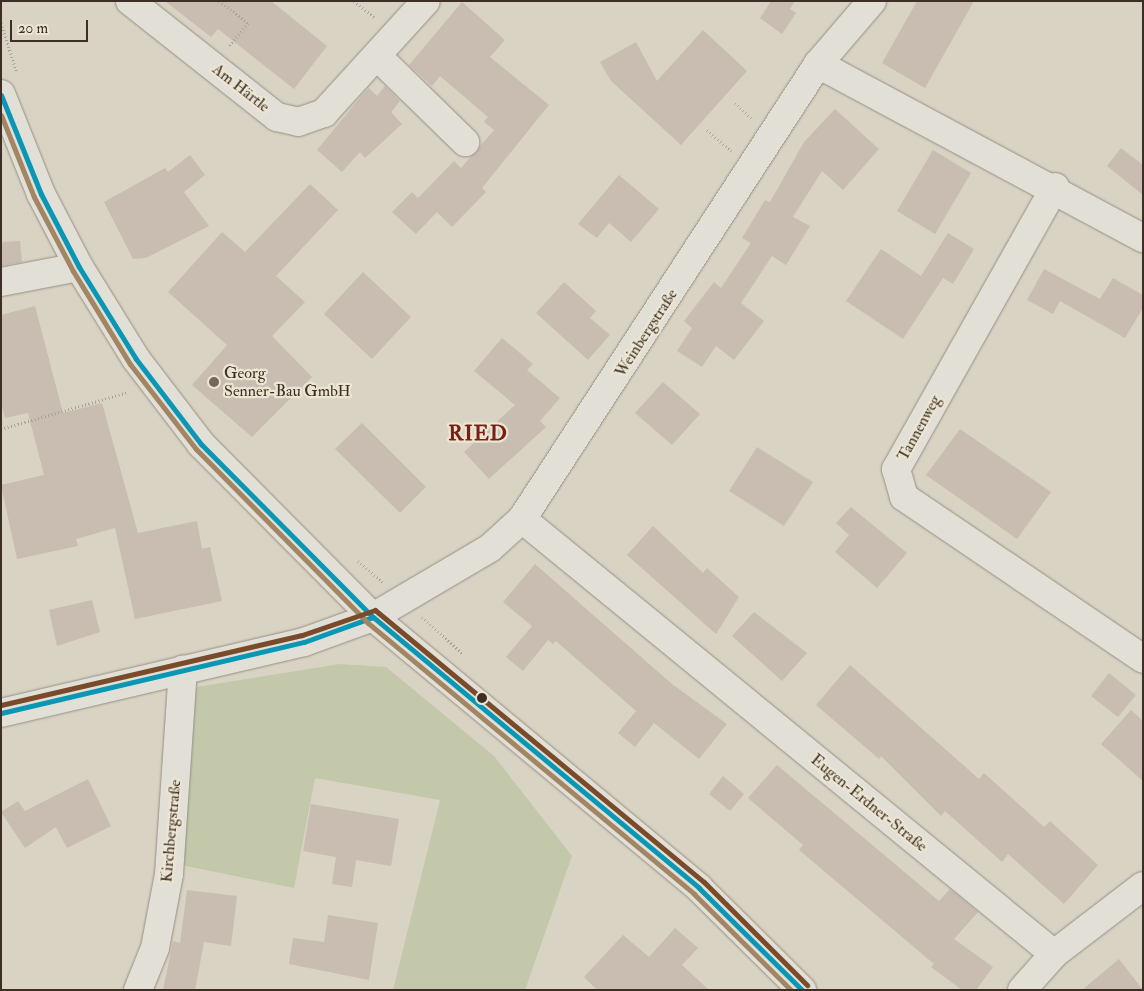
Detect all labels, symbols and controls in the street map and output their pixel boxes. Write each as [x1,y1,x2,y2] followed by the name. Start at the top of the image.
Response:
[12,10,90,42] scale bar
[18,19,48,38] text: 20 m
[208,60,274,116] street label: Am Härtle
[610,285,682,381] street label: Weinbergstraße
[224,363,351,401] place label: Georg Senner-Bau GmbH
[208,376,220,388] marker: Georg Senner-Bau GmbH
[893,392,945,464] street label: Tannenweg
[448,421,508,447] district label: RIED
[477,693,487,703] unlabelled marker
[807,750,931,856] street label: Eugen-Erdner-Straße
[157,779,185,883] street label: Kirchbergstraße

